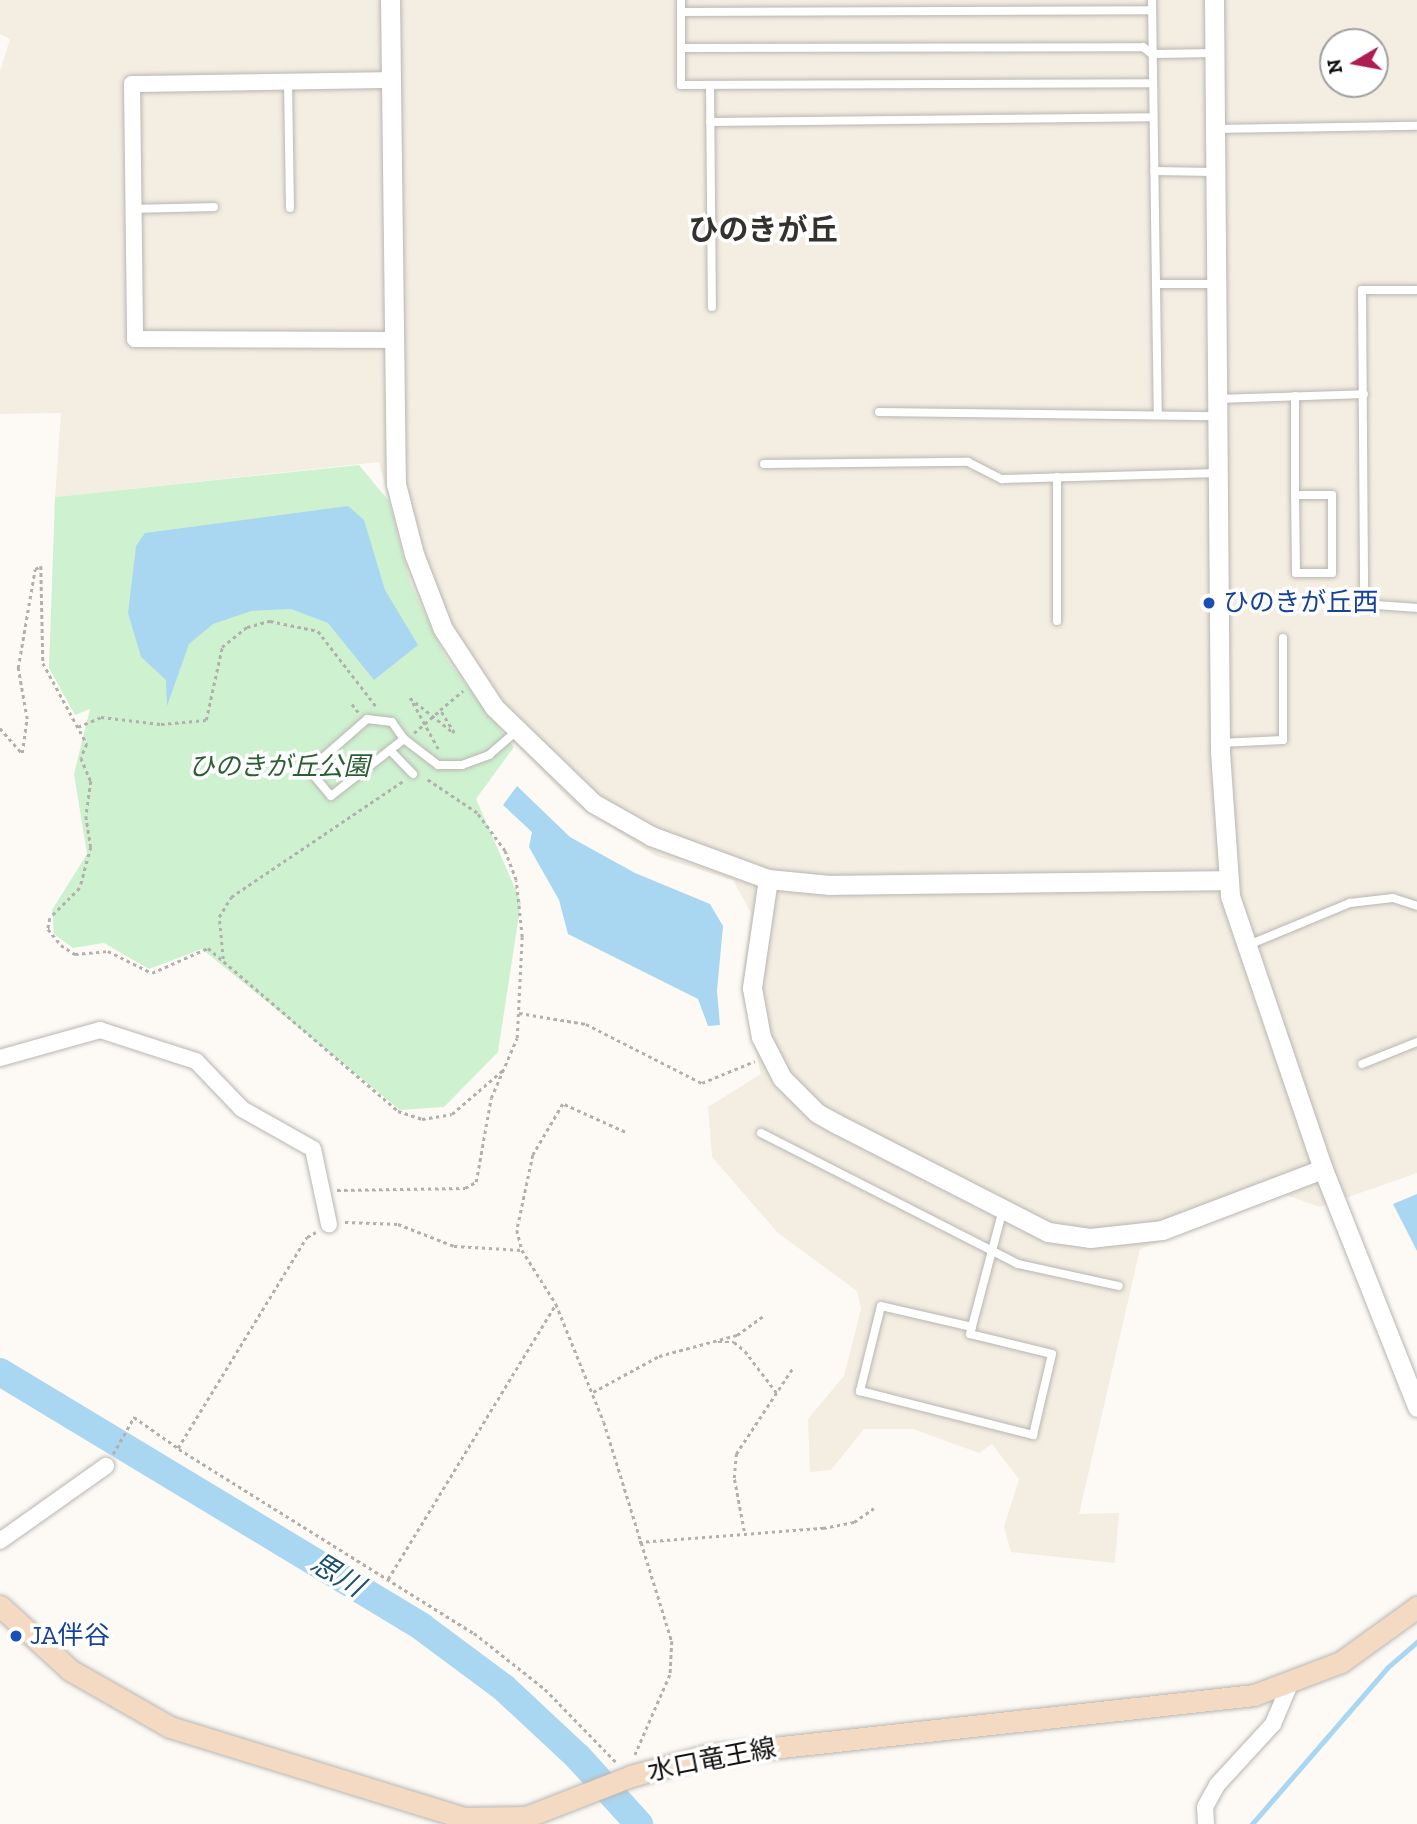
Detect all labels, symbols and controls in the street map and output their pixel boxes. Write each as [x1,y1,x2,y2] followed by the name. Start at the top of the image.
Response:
[1319,28,1389,98] north arrow
[1322,57,1347,76] text: N
[688,212,838,248] district label: ひのきが丘
[1223,587,1379,619] place label: ひのきが丘西
[1201,595,1217,611] marker: ひのきが丘西
[188,751,370,783] park label: ひのきが丘公園
[304,1546,370,1604] water label: 思川
[30,1620,110,1652] place label: JA伴谷
[8,1628,24,1644] marker: JA伴谷
[645,1732,779,1788] street label: 水口竜王線

